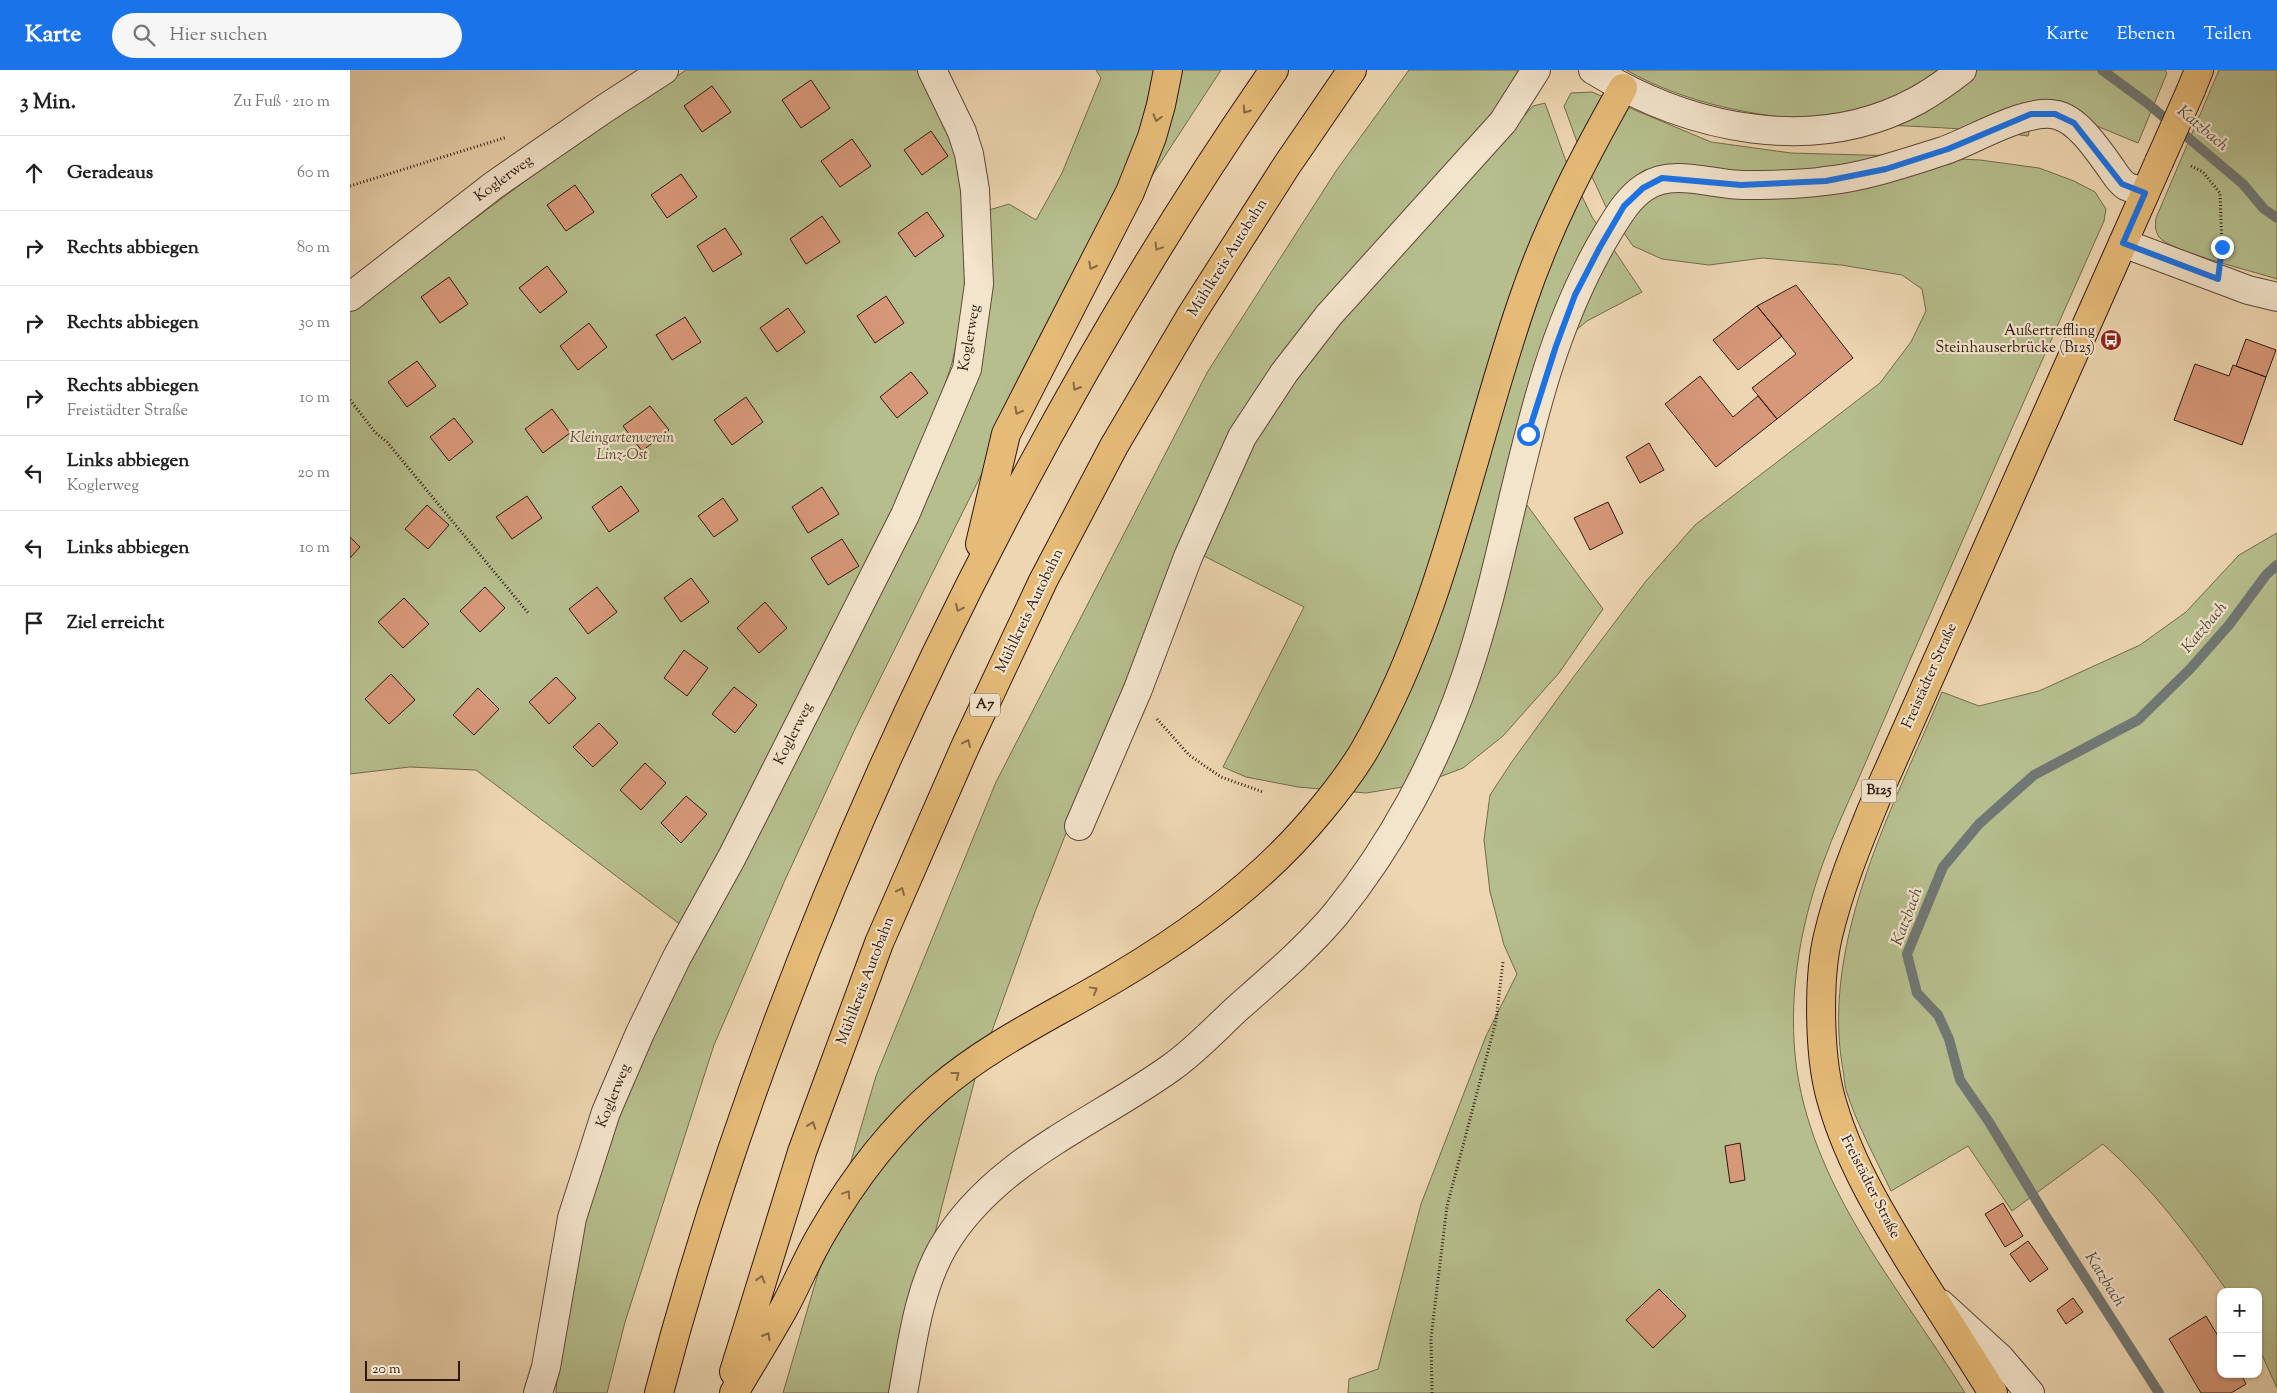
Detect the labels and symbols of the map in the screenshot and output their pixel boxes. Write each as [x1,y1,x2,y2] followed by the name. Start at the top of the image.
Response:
[2171,101,2233,157] water label: Katzbach
[1243,104,1252,114] one-way arrow
[1153,113,1163,121] one-way arrow
[471,151,537,207] street label: Koglerweg
[1183,195,1273,321] street label: Mühlkreis Autobahn
[2211,236,2234,259] route end
[1155,241,1165,250] one-way arrow
[1088,261,1098,270] one-way arrow
[954,303,986,373] street label: Koglerweg
[1935,321,2095,359] place label: Außertreffling Steinhauserbrücke (B125)
[2099,328,2123,352] bus stop icon: Außertreffling Steinhauserbrücke (B125)
[1072,381,1082,390] one-way arrow
[1014,405,1024,414] one-way arrow
[1517,423,1540,446] route start
[570,428,674,466] park label: Kleingartenverein Linz-Ost
[991,545,1069,676] street label: Mühlkreis Autobahn
[2177,597,2233,659] water label: Katzbach
[955,602,965,611] one-way arrow
[1897,620,1963,732] street label: Freistädter Straße
[970,694,1000,716] road number: A7
[769,699,819,769] street label: Koglerweg
[961,739,972,748] one-way arrow
[1862,779,1896,802] road number: B125
[1886,884,1930,949] water label: Katzbach
[895,887,906,896] one-way arrow
[832,914,900,1048] street label: Mühlkreis Autobahn
[1089,986,1098,996] one-way arrow
[592,1061,636,1131] street label: Koglerweg
[950,1072,960,1081] one-way arrow
[806,1121,816,1129] one-way arrow
[1835,1132,1905,1242] street label: Freistädter Straße
[840,1190,850,1199] one-way arrow
[2078,1248,2130,1312] water label: Katzbach
[756,1275,766,1284] one-way arrow
[761,1332,771,1341] one-way arrow
[365,1358,460,1381] scale bar

